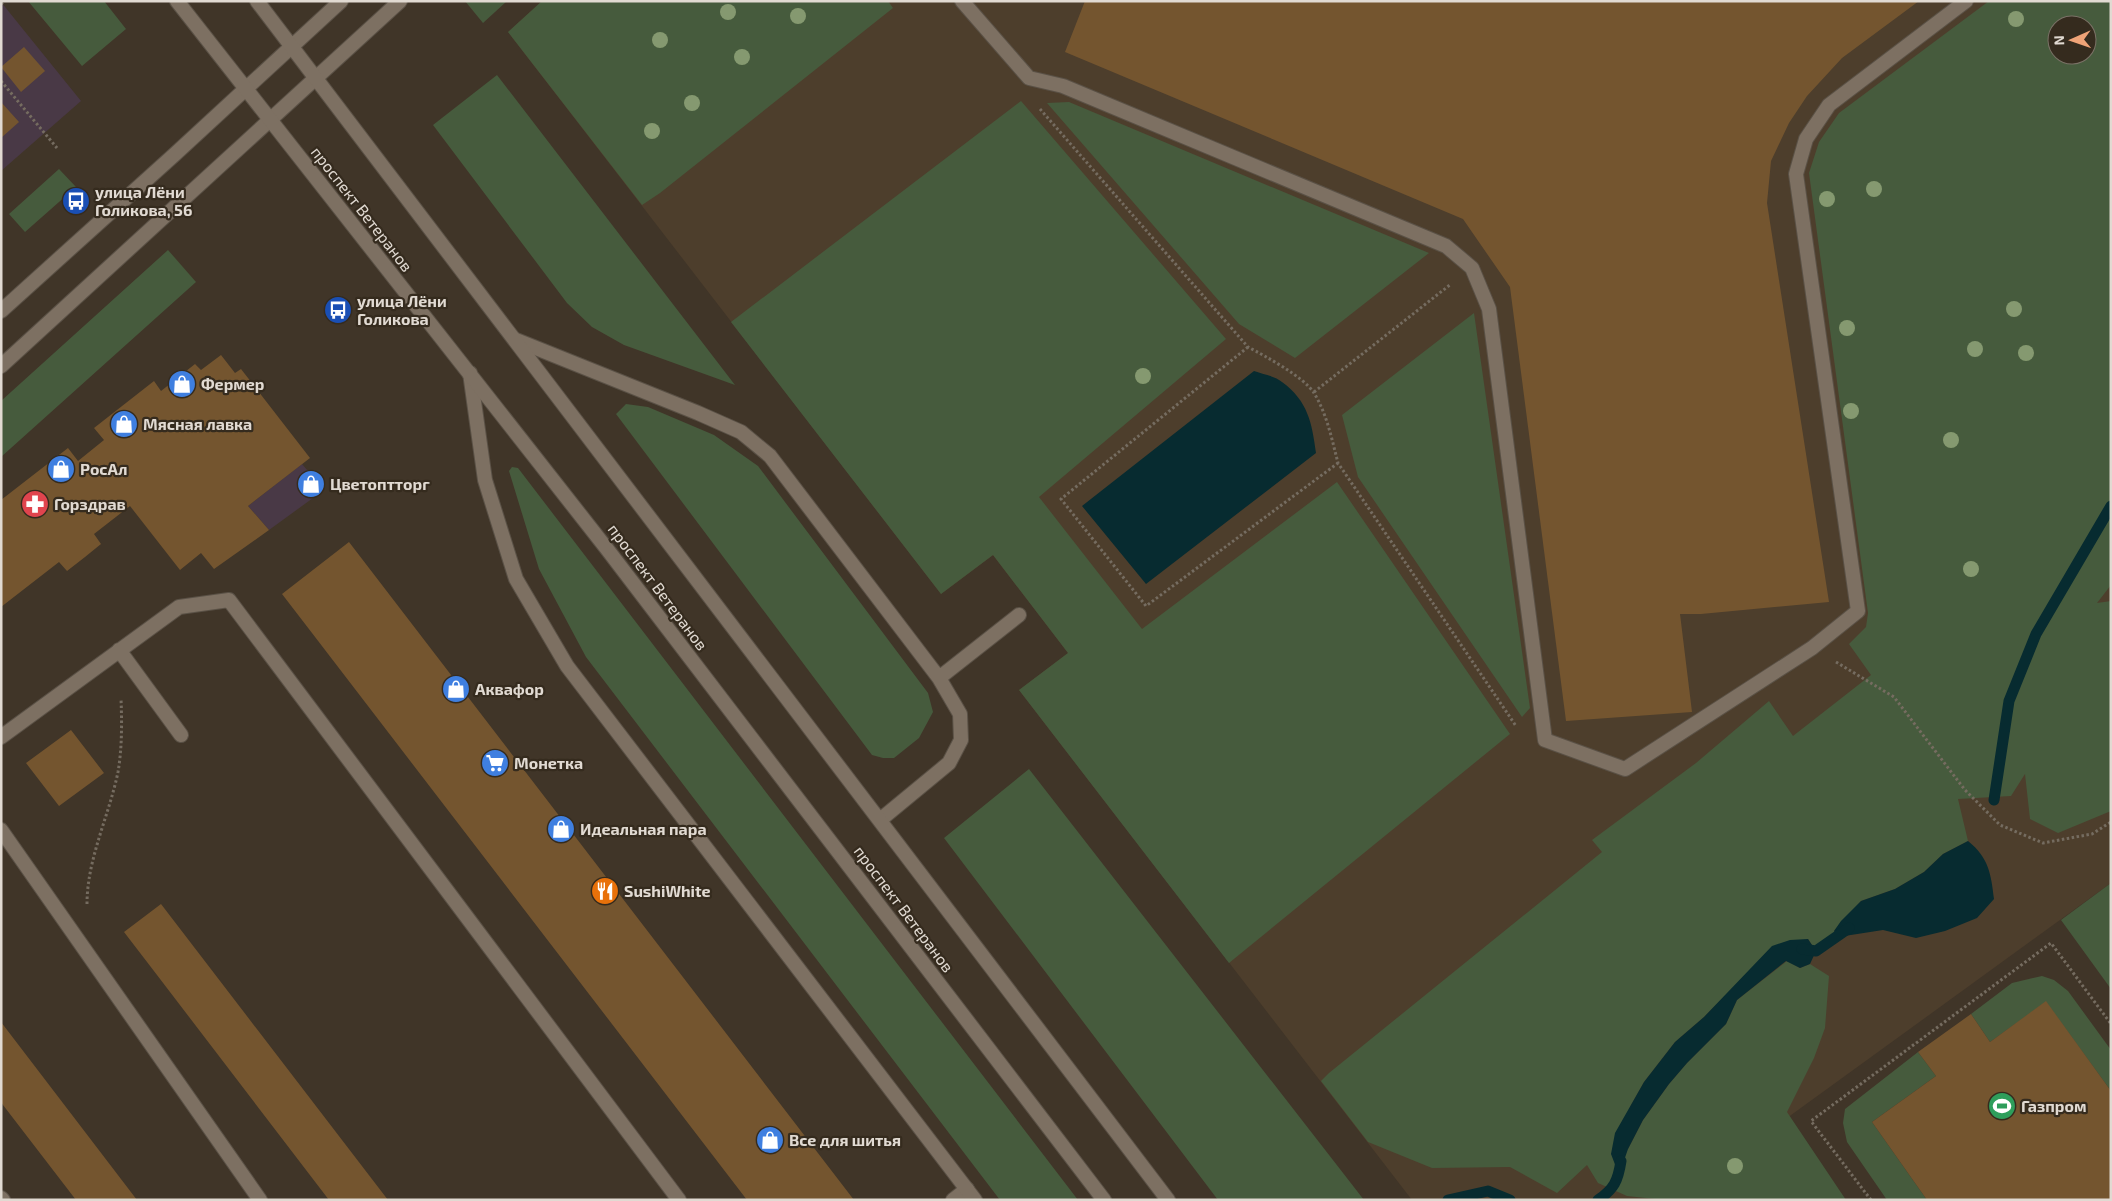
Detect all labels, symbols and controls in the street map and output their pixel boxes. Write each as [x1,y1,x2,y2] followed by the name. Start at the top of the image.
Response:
[2047,15,2097,65] north arrow
[2050,35,2067,46] text: N
[308,142,417,275] street label: проспект Ветеранов
[95,182,192,219] place label: улица Лёни Голикова, 56
[61,186,91,216] bus stop icon: улица Лёни Голикова, 56
[357,291,447,328] place label: улица Лёни Голикова
[323,295,353,325] bus stop icon: улица Лёни Голикова
[167,369,197,399] shop icon: Фермер
[201,374,265,393] place label: Фермер
[109,409,139,439] shop icon: Мясная лавка
[143,414,252,433] place label: Мясная лавка
[46,454,76,484] shop icon: РосАл
[80,459,127,478] place label: РосАл
[296,469,326,499] shop icon: Цветоптторг
[330,474,430,493] place label: Цветоптторг
[20,489,50,519] pharmacy icon: Горздрав
[54,494,126,513] place label: Горздрав
[605,520,712,654] street label: проспект Ветеранов
[441,674,471,704] shop icon: Аквафор
[475,679,544,698] place label: Аквафор
[480,748,510,778] supermarket icon: Монетка
[514,753,583,772] place label: Монетка
[546,814,576,844] shop icon: Идеальная пара
[580,819,707,838] place label: Идеальная пара
[851,842,958,976] street label: проспект Ветеранов
[590,876,620,906] restaurant icon: SushiWhite
[624,881,711,900] place label: SushiWhite
[1987,1091,2017,1121] sports icon: Газпром
[2021,1096,2087,1115] place label: Газпром
[755,1125,785,1155] shop icon: Все для шитья
[789,1130,901,1149] place label: Все для шитья

